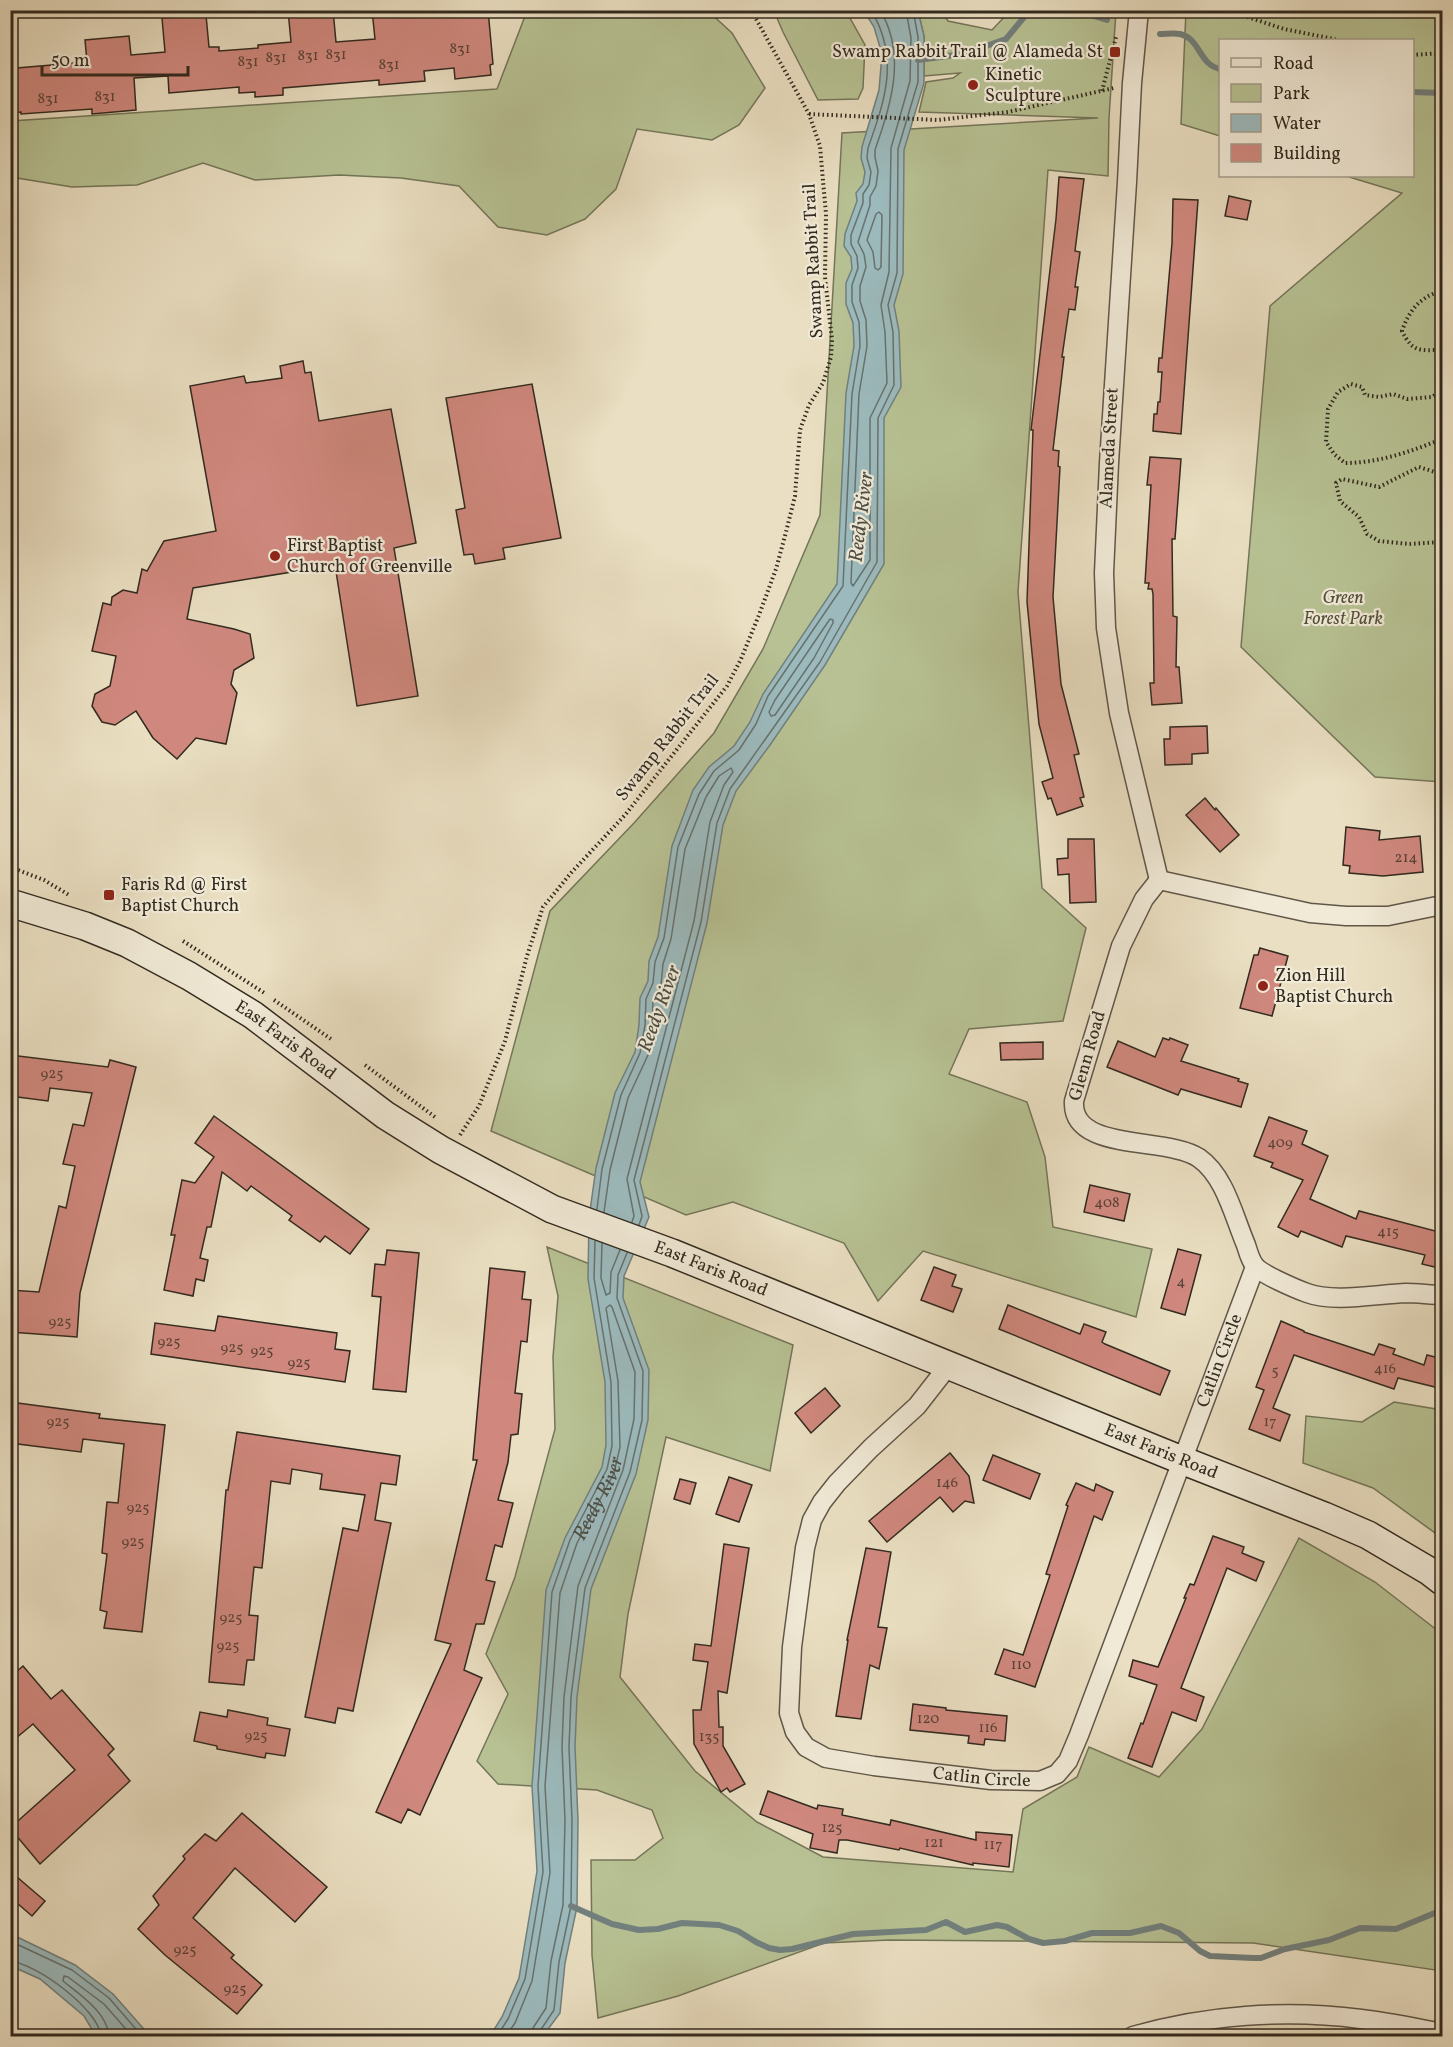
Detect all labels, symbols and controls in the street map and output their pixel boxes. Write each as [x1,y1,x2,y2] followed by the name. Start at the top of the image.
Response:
[42,39,188,77] scale bar
[449,39,471,60] house number: 831
[1219,39,1414,177] legend
[832,40,1103,65] place label: Swamp Rabbit Trail @ Alameda St
[325,45,347,66] house number: 831
[1108,45,1122,59] marker: Swamp Rabbit Trail @ Alameda St
[297,46,319,67] house number: 831
[265,48,287,69] house number: 831
[51,49,90,74] text: 50 m
[237,52,259,73] house number: 831
[1273,52,1314,77] text: Road
[378,55,400,76] house number: 831
[985,63,1061,109] place label: Kinetic Sculpture
[966,78,980,92] marker: Kinetic Sculpture
[1273,82,1310,107] text: Park
[94,87,116,108] house number: 831
[37,89,59,110] house number: 831
[1273,112,1321,137] text: Water
[1273,142,1341,167] text: Building
[797,183,831,339] street label: Swamp Rabbit Trail
[1094,387,1126,509] street label: Alameda Street
[843,470,881,564] water label: Reedy River
[287,534,452,580] place label: First Baptist Church of Greenville
[268,549,282,563] marker: First Baptist Church of Greenville
[1303,586,1383,632] park label: Green Forest Park
[610,669,726,807] street label: Swamp Rabbit Trail
[1395,848,1417,869] house number: 214
[121,873,247,919] place label: Faris Rd @ First Baptist Church
[102,888,116,902] marker: Faris Rd @ First Baptist Church
[631,961,689,1056] water label: Reedy River
[1275,964,1394,1010] place label: Zion Hill Baptist Church
[1256,979,1270,993] marker: Zion Hill Baptist Church
[230,994,341,1086] street label: East Faris Road
[1063,1008,1113,1104] street label: Glenn Road
[40,1064,64,1085] house number: 925
[1267,1133,1293,1154] house number: 409
[1094,1193,1120,1214] house number: 408
[1377,1222,1399,1243] house number: 415
[650,1235,771,1303] street label: East Faris Road
[1177,1272,1186,1293] house number: 4
[1191,1310,1249,1411] street label: Catlin Circle
[48,1312,72,1333] house number: 925
[157,1332,181,1353] house number: 925
[220,1338,244,1359] house number: 925
[250,1341,274,1362] house number: 925
[287,1353,311,1374] house number: 925
[1374,1359,1396,1380] house number: 416
[1271,1361,1279,1382] house number: 5
[46,1412,70,1433] house number: 925
[1263,1412,1277,1433] house number: 17
[1101,1417,1222,1486] street label: East Faris Road
[567,1454,631,1546] water label: Reedy River
[936,1473,958,1494] house number: 146
[126,1498,150,1519] house number: 925
[121,1532,145,1553] house number: 925
[219,1608,243,1629] house number: 925
[216,1636,240,1657] house number: 925
[1011,1655,1031,1676] house number: 110
[917,1709,939,1730] house number: 120
[978,1718,998,1739] house number: 116
[244,1726,268,1747] house number: 925
[699,1727,719,1748] house number: 135
[931,1761,1031,1793] street label: Catlin Circle
[821,1818,843,1839] house number: 125
[924,1833,944,1854] house number: 121
[984,1835,1002,1856] house number: 117
[173,1940,197,1961] house number: 925
[223,1979,247,2000] house number: 925

